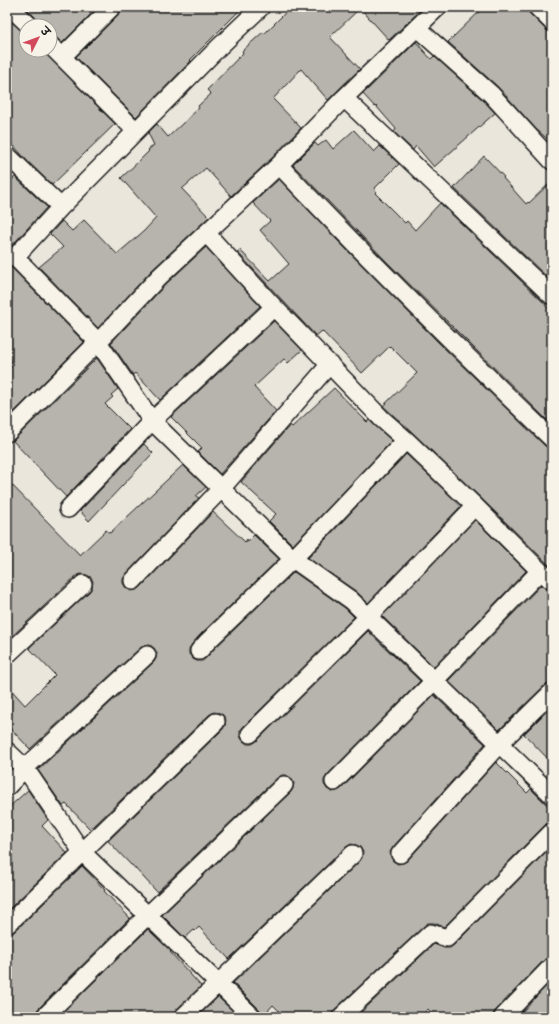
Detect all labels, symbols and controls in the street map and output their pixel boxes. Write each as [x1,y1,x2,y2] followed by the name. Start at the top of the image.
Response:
[18,18,58,58] north arrow
[37,23,54,40] text: उ

